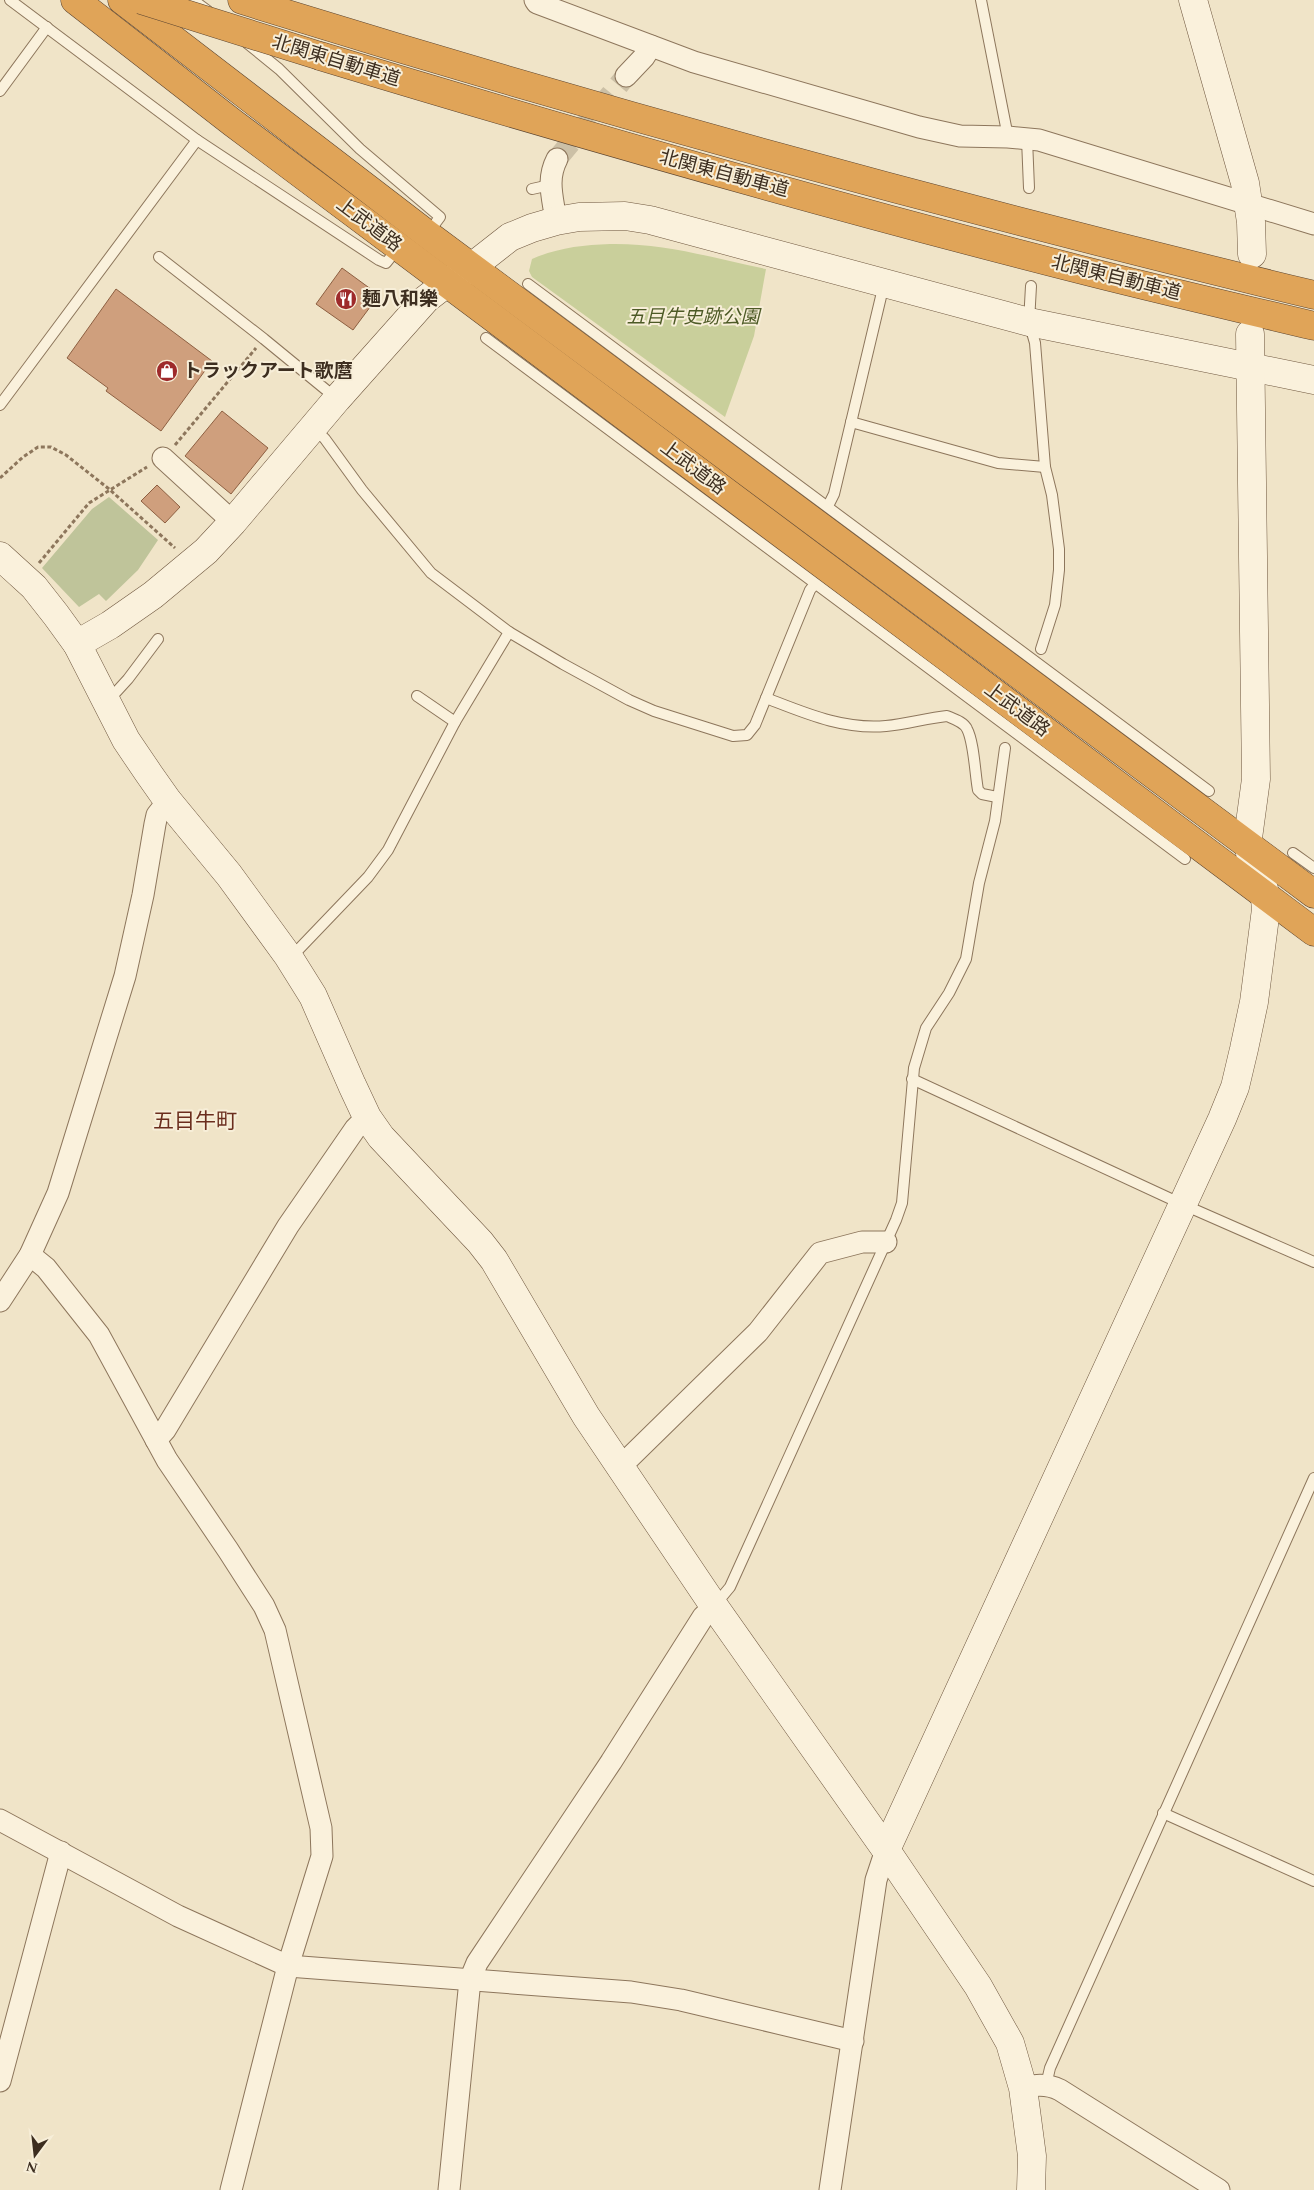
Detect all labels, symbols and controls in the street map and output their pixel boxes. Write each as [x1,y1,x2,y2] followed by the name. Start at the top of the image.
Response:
[268,28,404,94] street label: 北関東自動車道
[656,143,792,205] street label: 北関東自動車道
[330,191,408,259] street label: 上武道路
[1048,248,1184,308] street label: 北関東自動車道
[362,285,438,314] place label: 麺八和樂
[334,287,358,311] restaurant icon: 麺八和樂
[626,303,762,332] park label: 五目牛史跡公園
[183,357,353,386] place label: トラックアート歌麿
[155,359,179,383] shop icon: トラックアート歌麿
[654,434,732,502] street label: 上武道路
[978,676,1056,744] street label: 上武道路
[153,1106,237,1138] district label: 五目牛町
[10,2130,60,2180] north arrow
[24,2155,40,2179] text: N

